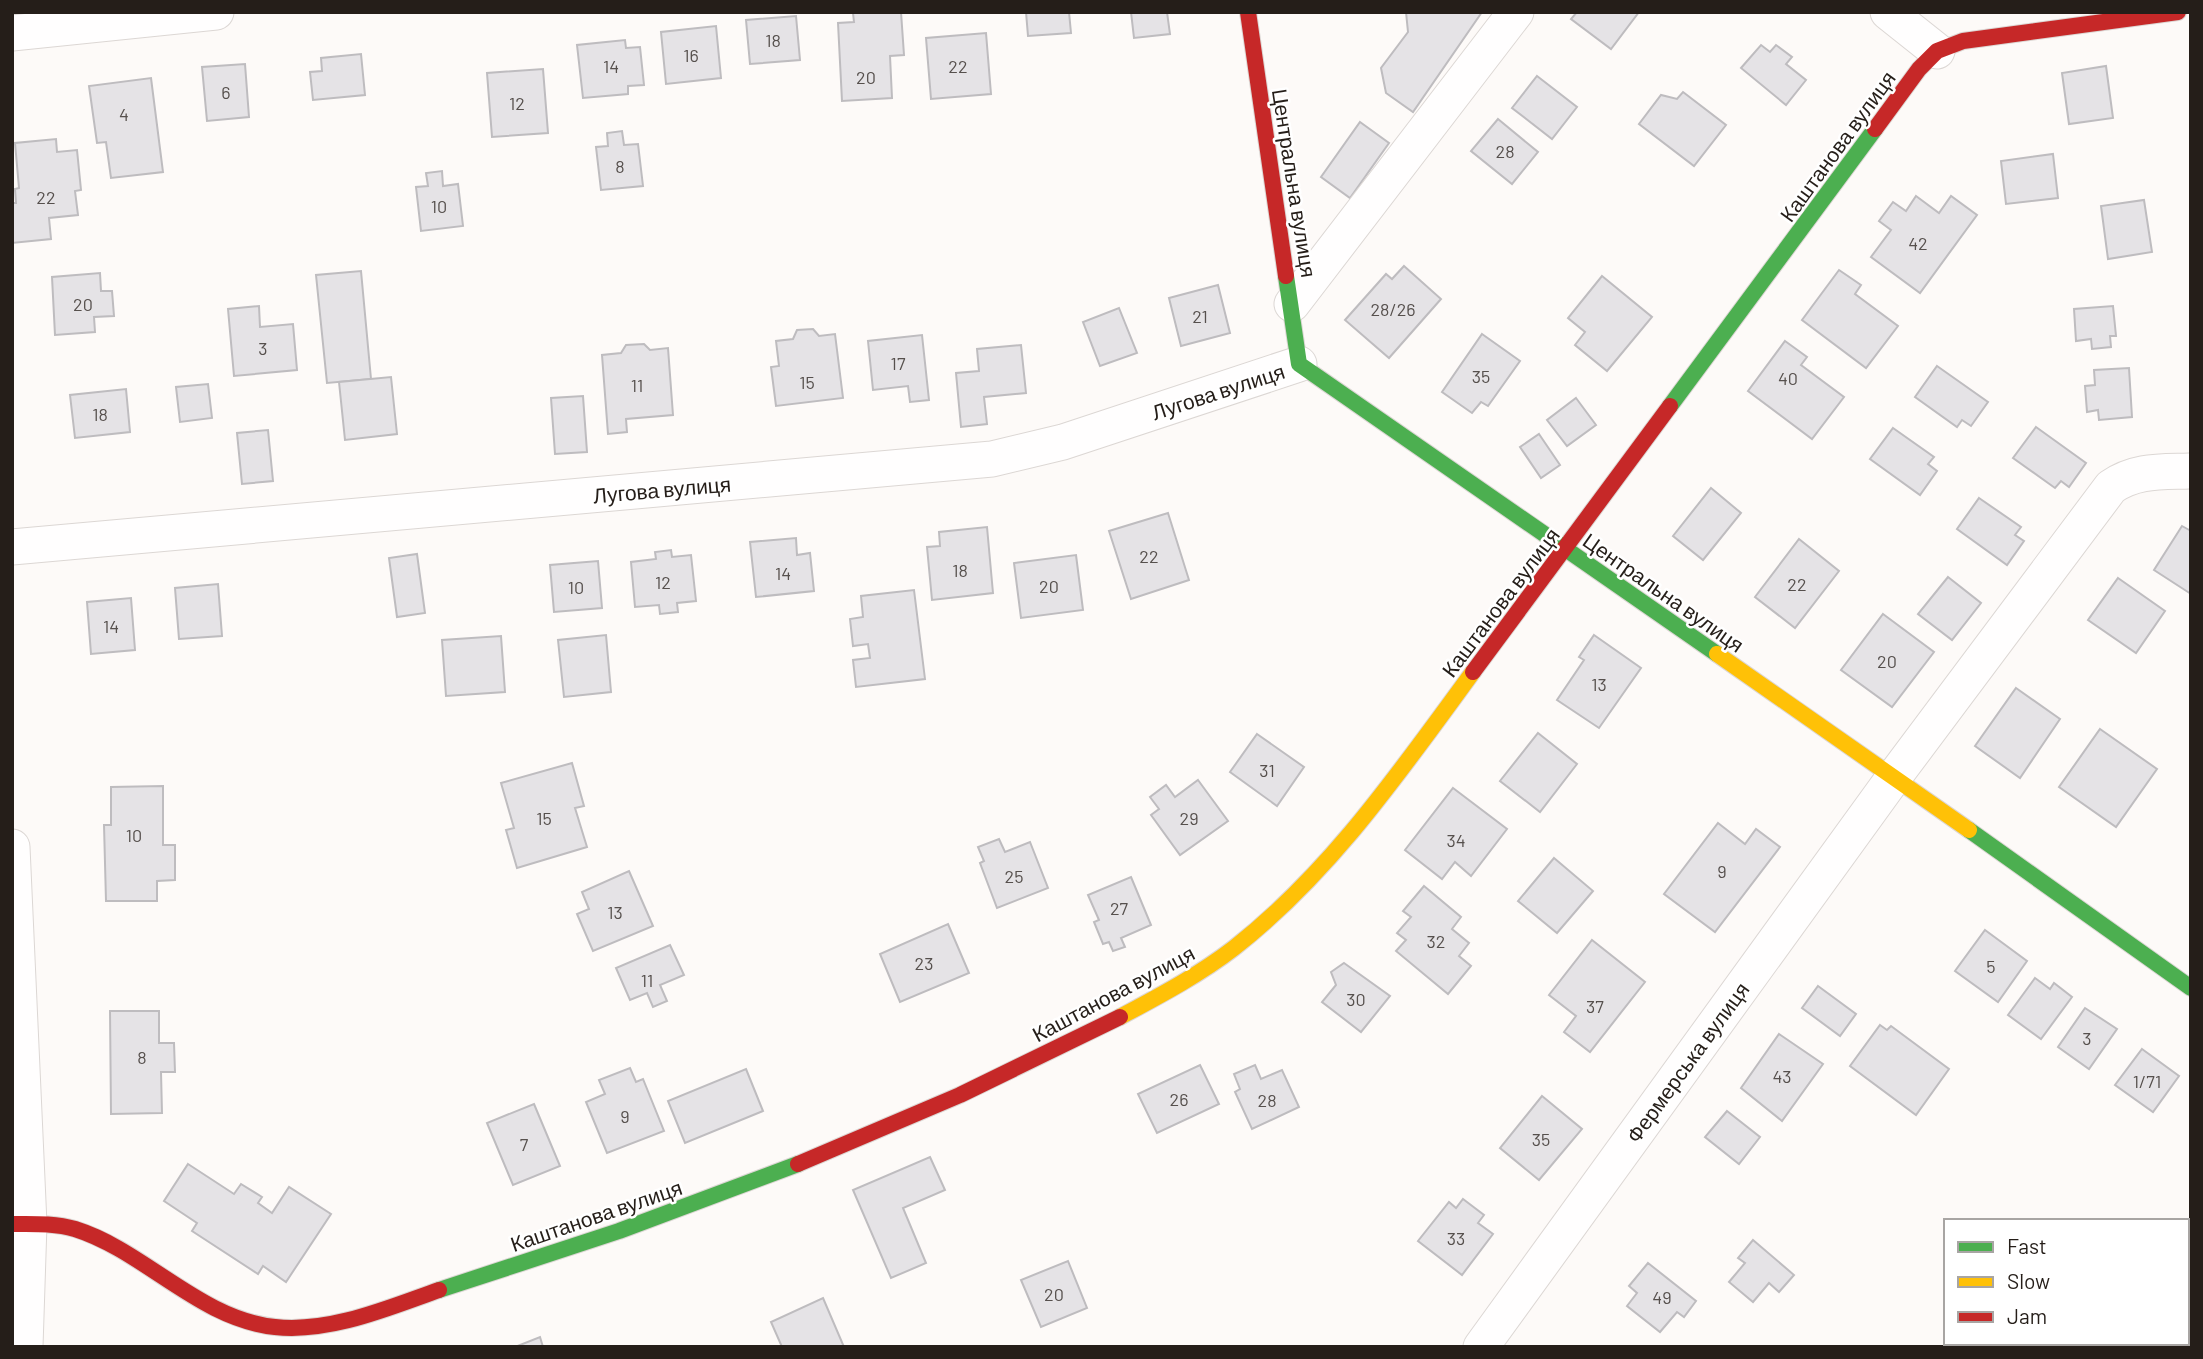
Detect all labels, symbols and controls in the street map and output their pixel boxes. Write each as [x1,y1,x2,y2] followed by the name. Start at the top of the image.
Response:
[765,29,781,51] house number: 18
[683,44,699,66] house number: 16
[603,55,619,77] house number: 14
[948,55,968,77] house number: 22
[856,66,876,88] house number: 20
[1774,66,1900,226] street label: Каштанова вулиця
[221,81,231,103] house number: 6
[1268,87,1322,279] street label: Центральна вулиця
[509,92,525,114] house number: 12
[119,103,129,125] house number: 4
[1495,140,1515,162] house number: 28
[615,155,625,177] house number: 8
[36,186,56,208] house number: 22
[431,195,447,217] house number: 10
[1908,232,1928,254] house number: 42
[73,293,93,315] house number: 20
[1370,298,1416,320] house number: 28/26
[1192,305,1208,327] house number: 21
[258,337,268,359] house number: 3
[891,352,906,374] house number: 17
[1148,358,1288,424] street label: Лугова вулиця
[1472,365,1490,387] house number: 35
[1778,367,1798,389] house number: 40
[799,371,815,393] house number: 15
[631,374,643,396] house number: 11
[92,403,108,425] house number: 18
[592,471,732,507] street label: Лугова вулиця
[1436,523,1564,681] street label: Каштанова вулиця
[1579,527,1749,657] street label: Центральна вулиця
[1139,545,1159,567] house number: 22
[952,559,968,581] house number: 18
[775,562,791,584] house number: 14
[655,571,671,593] house number: 12
[1787,573,1807,595] house number: 22
[1039,575,1059,597] house number: 20
[568,576,584,598] house number: 10
[103,615,119,637] house number: 14
[1877,650,1897,672] house number: 20
[1591,673,1607,695] house number: 13
[1259,759,1275,781] house number: 31
[536,807,552,829] house number: 15
[1179,807,1199,829] house number: 29
[126,824,142,846] house number: 10
[1446,829,1466,851] house number: 34
[1717,860,1727,882] house number: 9
[1005,865,1023,887] house number: 25
[1110,897,1129,919] house number: 27
[607,901,623,923] house number: 13
[1427,930,1445,952] house number: 32
[1028,940,1198,1046] street label: Каштанова вулиця
[915,952,933,974] house number: 23
[1986,955,1996,977] house number: 5
[641,969,653,991] house number: 11
[1620,977,1754,1147] street label: Фермерська вулиця
[1346,988,1366,1010] house number: 30
[1586,995,1604,1017] house number: 37
[2082,1027,2092,1049] house number: 3
[137,1046,147,1068] house number: 8
[1772,1065,1792,1087] house number: 43
[2133,1070,2161,1092] house number: 1/71
[1170,1088,1188,1110] house number: 26
[1257,1089,1277,1111] house number: 28
[620,1105,630,1127] house number: 9
[1532,1128,1550,1150] house number: 35
[520,1133,529,1155] house number: 7
[507,1174,685,1256] street label: Каштанова вулиця
[1944,1219,2189,1345] legend
[1447,1227,1465,1249] house number: 33
[2007,1233,2047,1258] text: Fast
[2007,1268,2050,1293] text: Slow
[1044,1283,1064,1305] house number: 20
[1652,1286,1672,1308] house number: 49
[2007,1303,2047,1328] text: Jam

